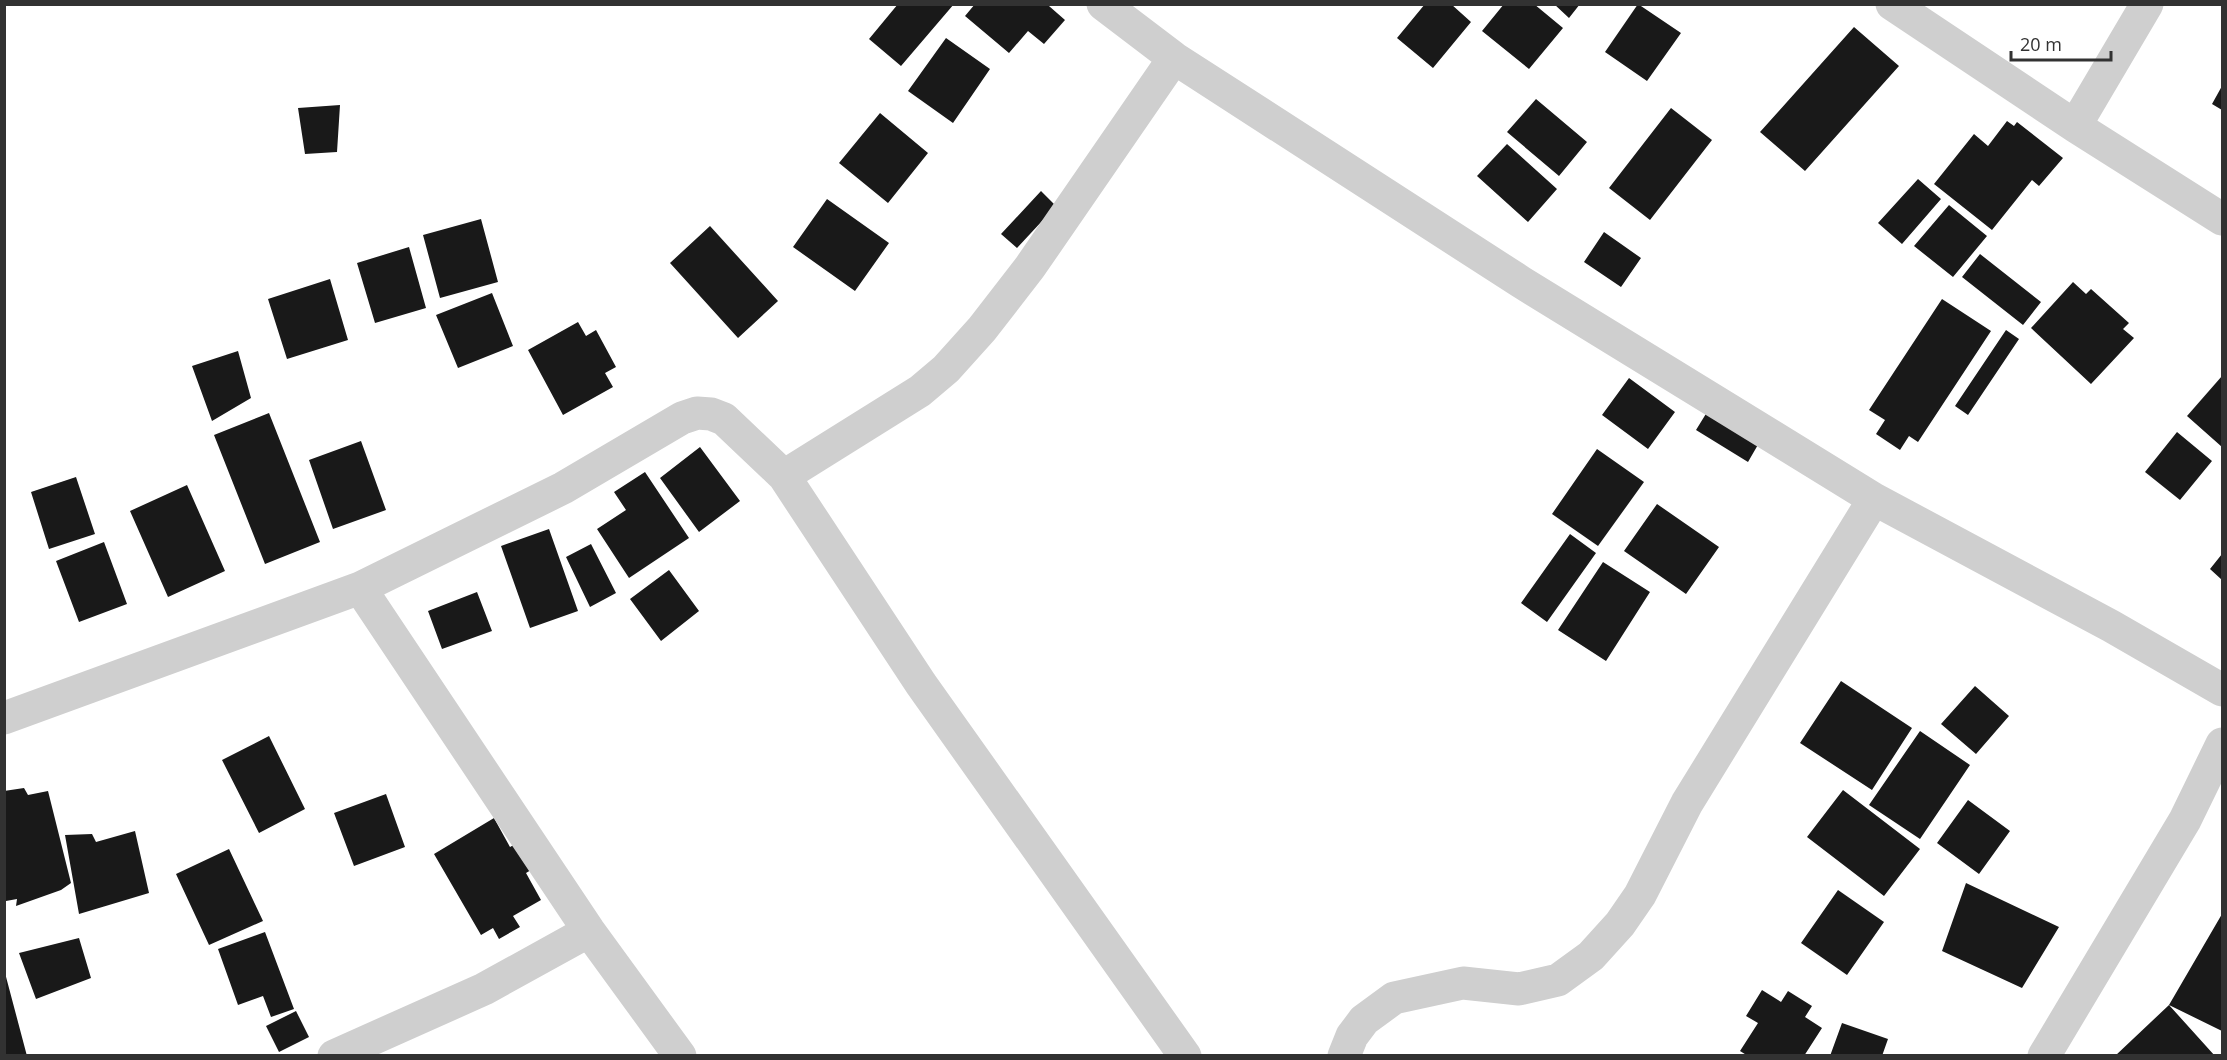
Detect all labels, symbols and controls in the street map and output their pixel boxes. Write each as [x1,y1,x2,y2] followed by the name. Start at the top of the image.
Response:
[2011,24,2112,62] scale bar
[2020,32,2062,56] text: 20 m

